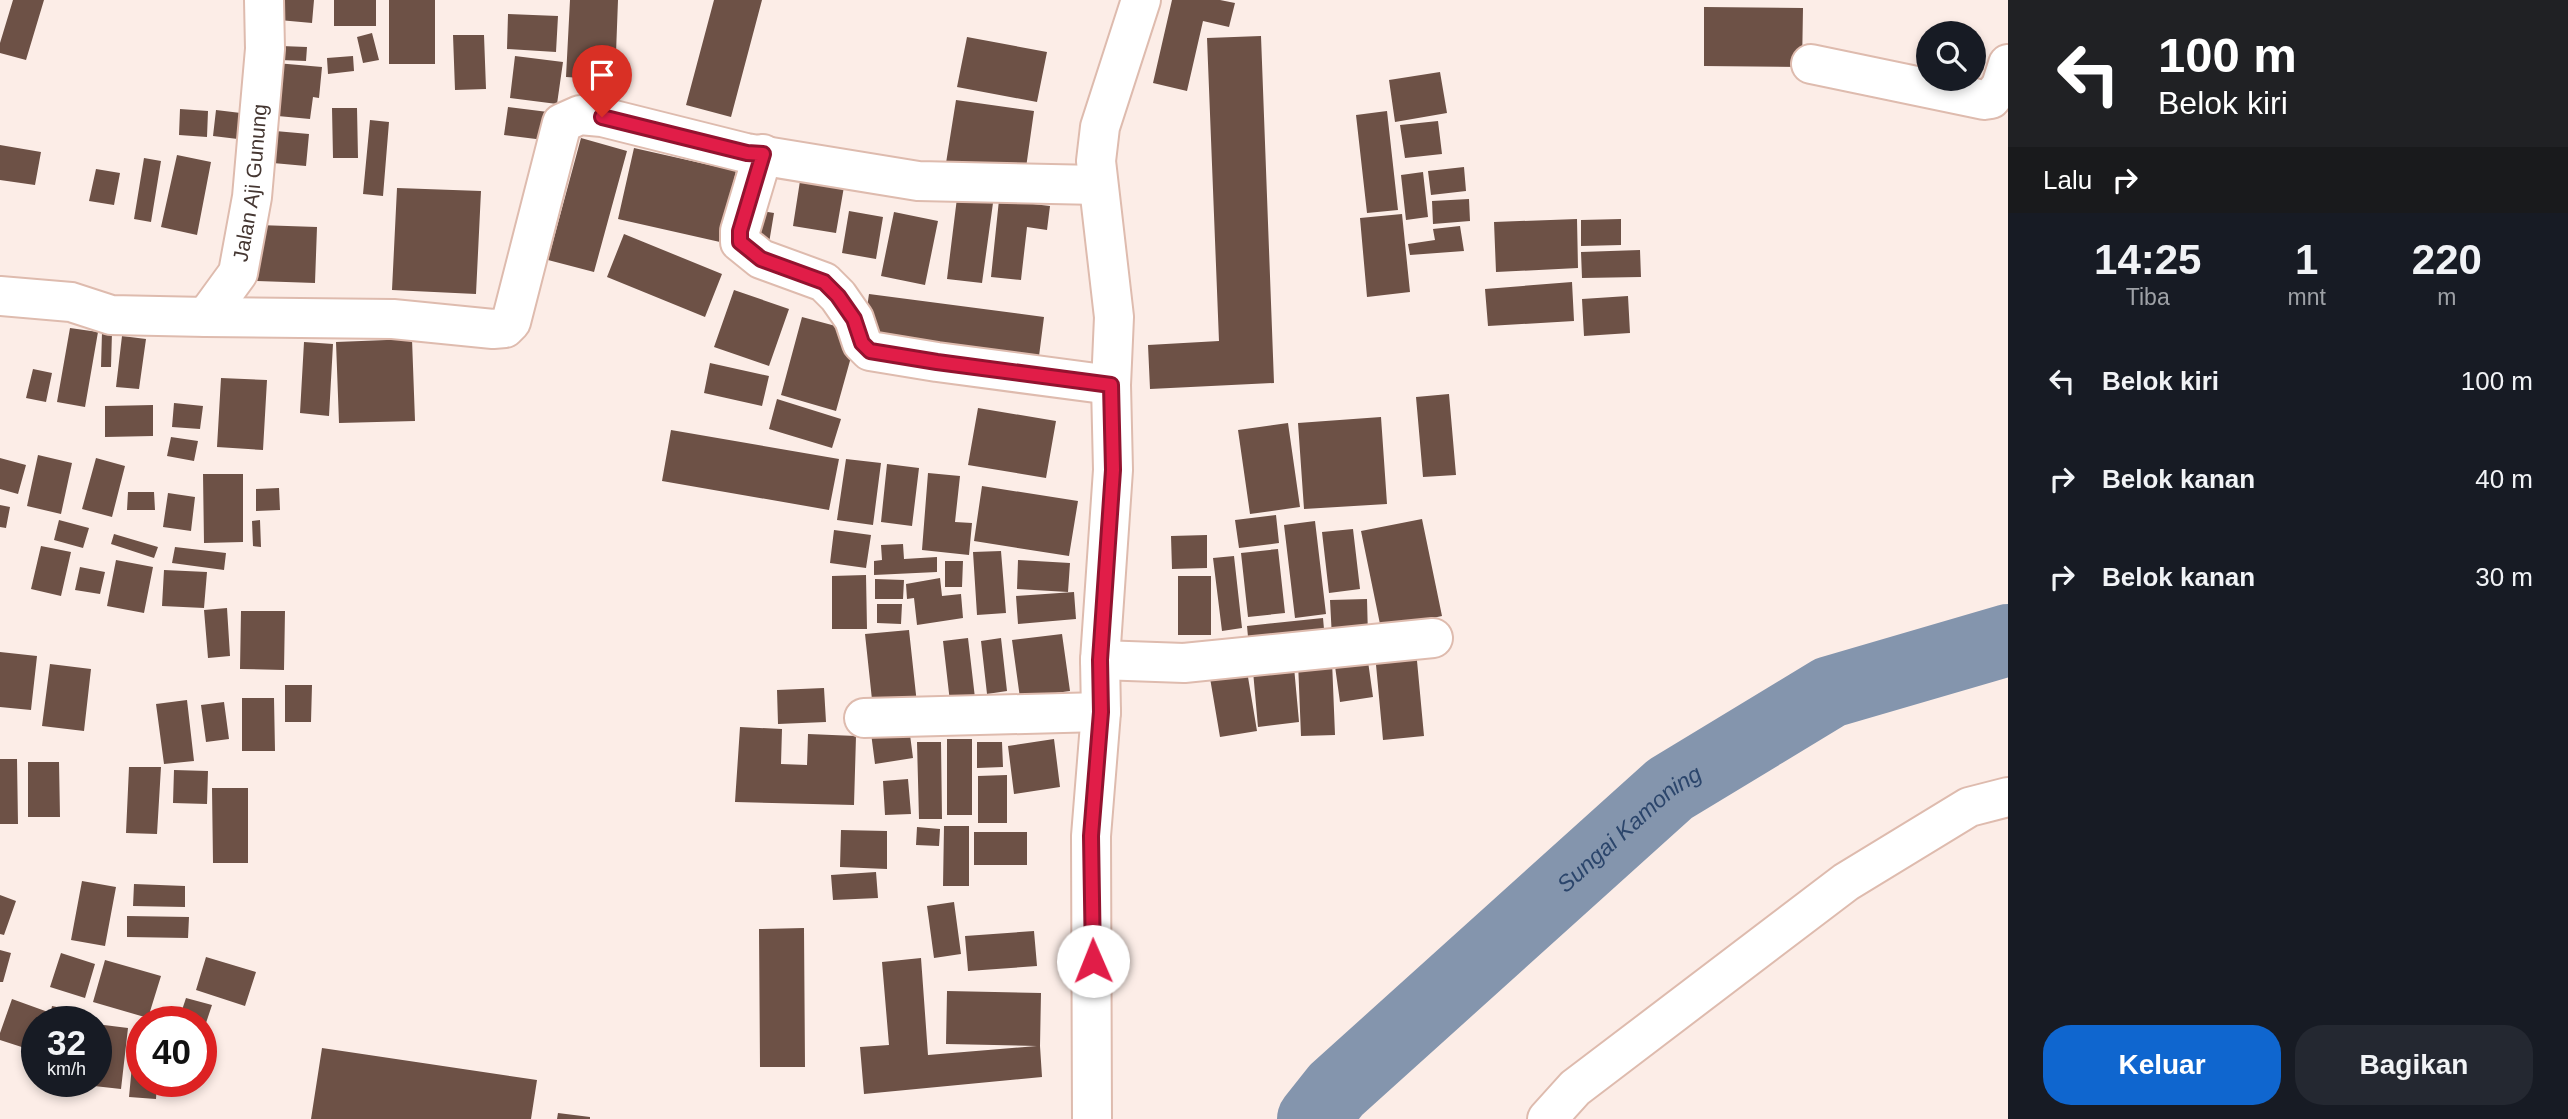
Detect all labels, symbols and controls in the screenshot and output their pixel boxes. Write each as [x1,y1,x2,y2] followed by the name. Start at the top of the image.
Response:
[1916,21,1986,91] map controls
[1916,21,1986,91] button: search
[2043,28,2134,119] icon: left
[2158,28,2297,82] text: 100 m
[572,45,632,117] pin
[583,56,621,94] icon: arrive
[2158,85,2288,121] text: Belok kiri
[228,103,271,263] street label: Jalan Aji Gunung
[2106,161,2144,199] icon: right
[2043,165,2092,195] text: Lalu
[2094,236,2201,283] text: 14:25
[2295,236,2318,283] text: 1
[2412,236,2482,283] text: 220
[2126,284,2170,310] text: Tiba
[2287,284,2326,310] text: mnt
[2437,284,2456,310] text: m
[2043,362,2081,400] icon: left
[2102,366,2219,396] text: Belok kiri
[2461,366,2533,396] text: 100 m
[2043,460,2081,498] icon: right
[2102,464,2255,494] text: Belok kanan
[2475,464,2533,494] text: 40 m
[2043,558,2081,596] icon: right
[2102,562,2255,592] text: Belok kanan
[2475,562,2533,592] text: 30 m
[1552,760,1706,897] water label: Sungai Kamoning
[1056,924,1130,998] position arrow
[126,1006,217,1097] speed limit sign: 40
[47,1023,86,1062] text: 32
[2043,1025,2281,1105] button: Keluar
[2295,1025,2533,1105] button: Bagikan
[47,1059,86,1079] text: km/h

